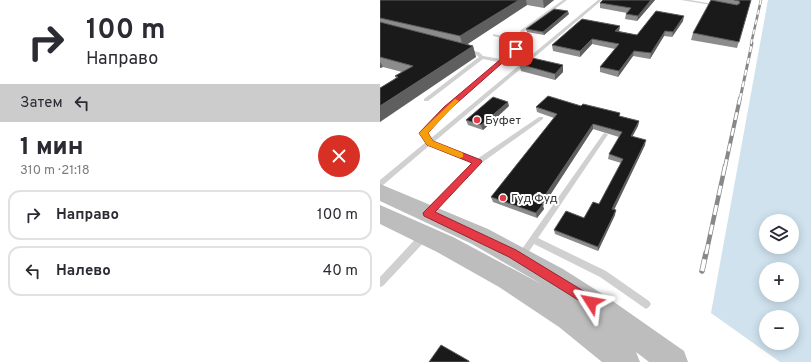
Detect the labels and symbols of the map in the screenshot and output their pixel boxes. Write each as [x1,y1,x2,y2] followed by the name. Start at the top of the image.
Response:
[499,32,533,66] pin
[485,113,521,129] place label: Буфет
[472,115,482,125] marker: Буфет
[511,191,558,207] place label: Гуд Фуд
[498,193,508,203] marker: Гуд Фуд
[570,281,612,323] position arrow

